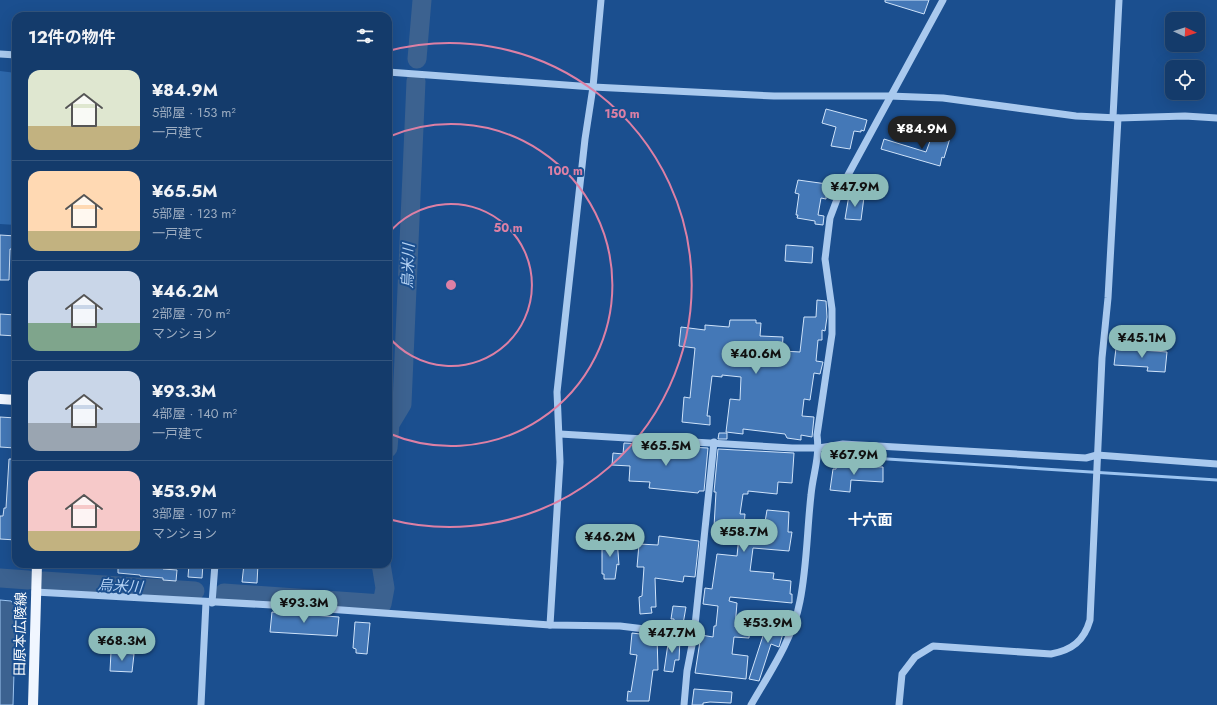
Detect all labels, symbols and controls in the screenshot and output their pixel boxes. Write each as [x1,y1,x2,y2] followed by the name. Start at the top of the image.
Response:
[1165,12,1205,52] north arrow
[1165,12,1205,100] map controls
[28,25,116,49] text: 12件の物件
[354,25,376,47] icon: filters
[1165,60,1205,100] button: locate
[152,78,218,102] text: ¥84.9M
[60,86,108,134] icon: home
[152,103,236,122] text: 5部屋 · 153 m²
[604,105,640,123] text: 150 m
[889,116,955,150] pin: ¥84.9M
[897,119,947,138] text: ¥84.9M
[152,123,204,142] text: 一戸建て
[547,162,583,180] text: 100 m
[822,174,888,208] pin: ¥47.9M
[831,177,879,196] text: ¥47.9M
[152,179,217,203] text: ¥65.5M
[60,187,108,235] icon: home
[152,204,236,223] text: 5部屋 · 123 m²
[493,219,523,237] text: 50 m
[152,224,204,243] text: 一戸建て
[396,241,420,289] water label: 烏米川
[444,278,458,292] centre of rings
[152,279,218,303] text: ¥46.2M
[60,287,108,335] icon: home
[152,304,230,323] text: 2部屋 · 70 m²
[152,324,217,343] text: マンション
[1109,325,1175,359] pin: ¥45.1M
[1118,328,1166,347] text: ¥45.1M
[723,341,789,375] pin: ¥40.6M
[731,344,781,363] text: ¥40.6M
[152,379,216,403] text: ¥93.3M
[60,387,108,435] icon: home
[152,404,237,423] text: 4部屋 · 140 m²
[152,424,204,443] text: 一戸建て
[633,433,699,467] pin: ¥65.5M
[641,436,691,455] text: ¥65.5M
[821,442,887,476] pin: ¥67.9M
[830,445,878,464] text: ¥67.9M
[152,479,217,503] text: ¥53.9M
[60,487,108,535] icon: home
[152,504,236,523] text: 3部屋 · 107 m²
[847,509,893,531] district label: 十六面
[711,519,777,553] pin: ¥58.7M
[720,522,768,541] text: ¥58.7M
[152,524,217,543] text: マンション
[577,524,643,558] pin: ¥46.2M
[585,527,635,546] text: ¥46.2M
[97,573,145,599] water label: 烏米川
[271,590,337,624] pin: ¥93.3M
[9,592,31,676] street label: 田原本広陵線
[279,593,329,612] text: ¥93.3M
[735,610,801,644] pin: ¥53.9M
[743,613,793,632] text: ¥53.9M
[639,620,705,654] pin: ¥47.7M
[648,623,696,642] text: ¥47.7M
[89,628,155,662] pin: ¥68.3M
[97,631,147,650] text: ¥68.3M

